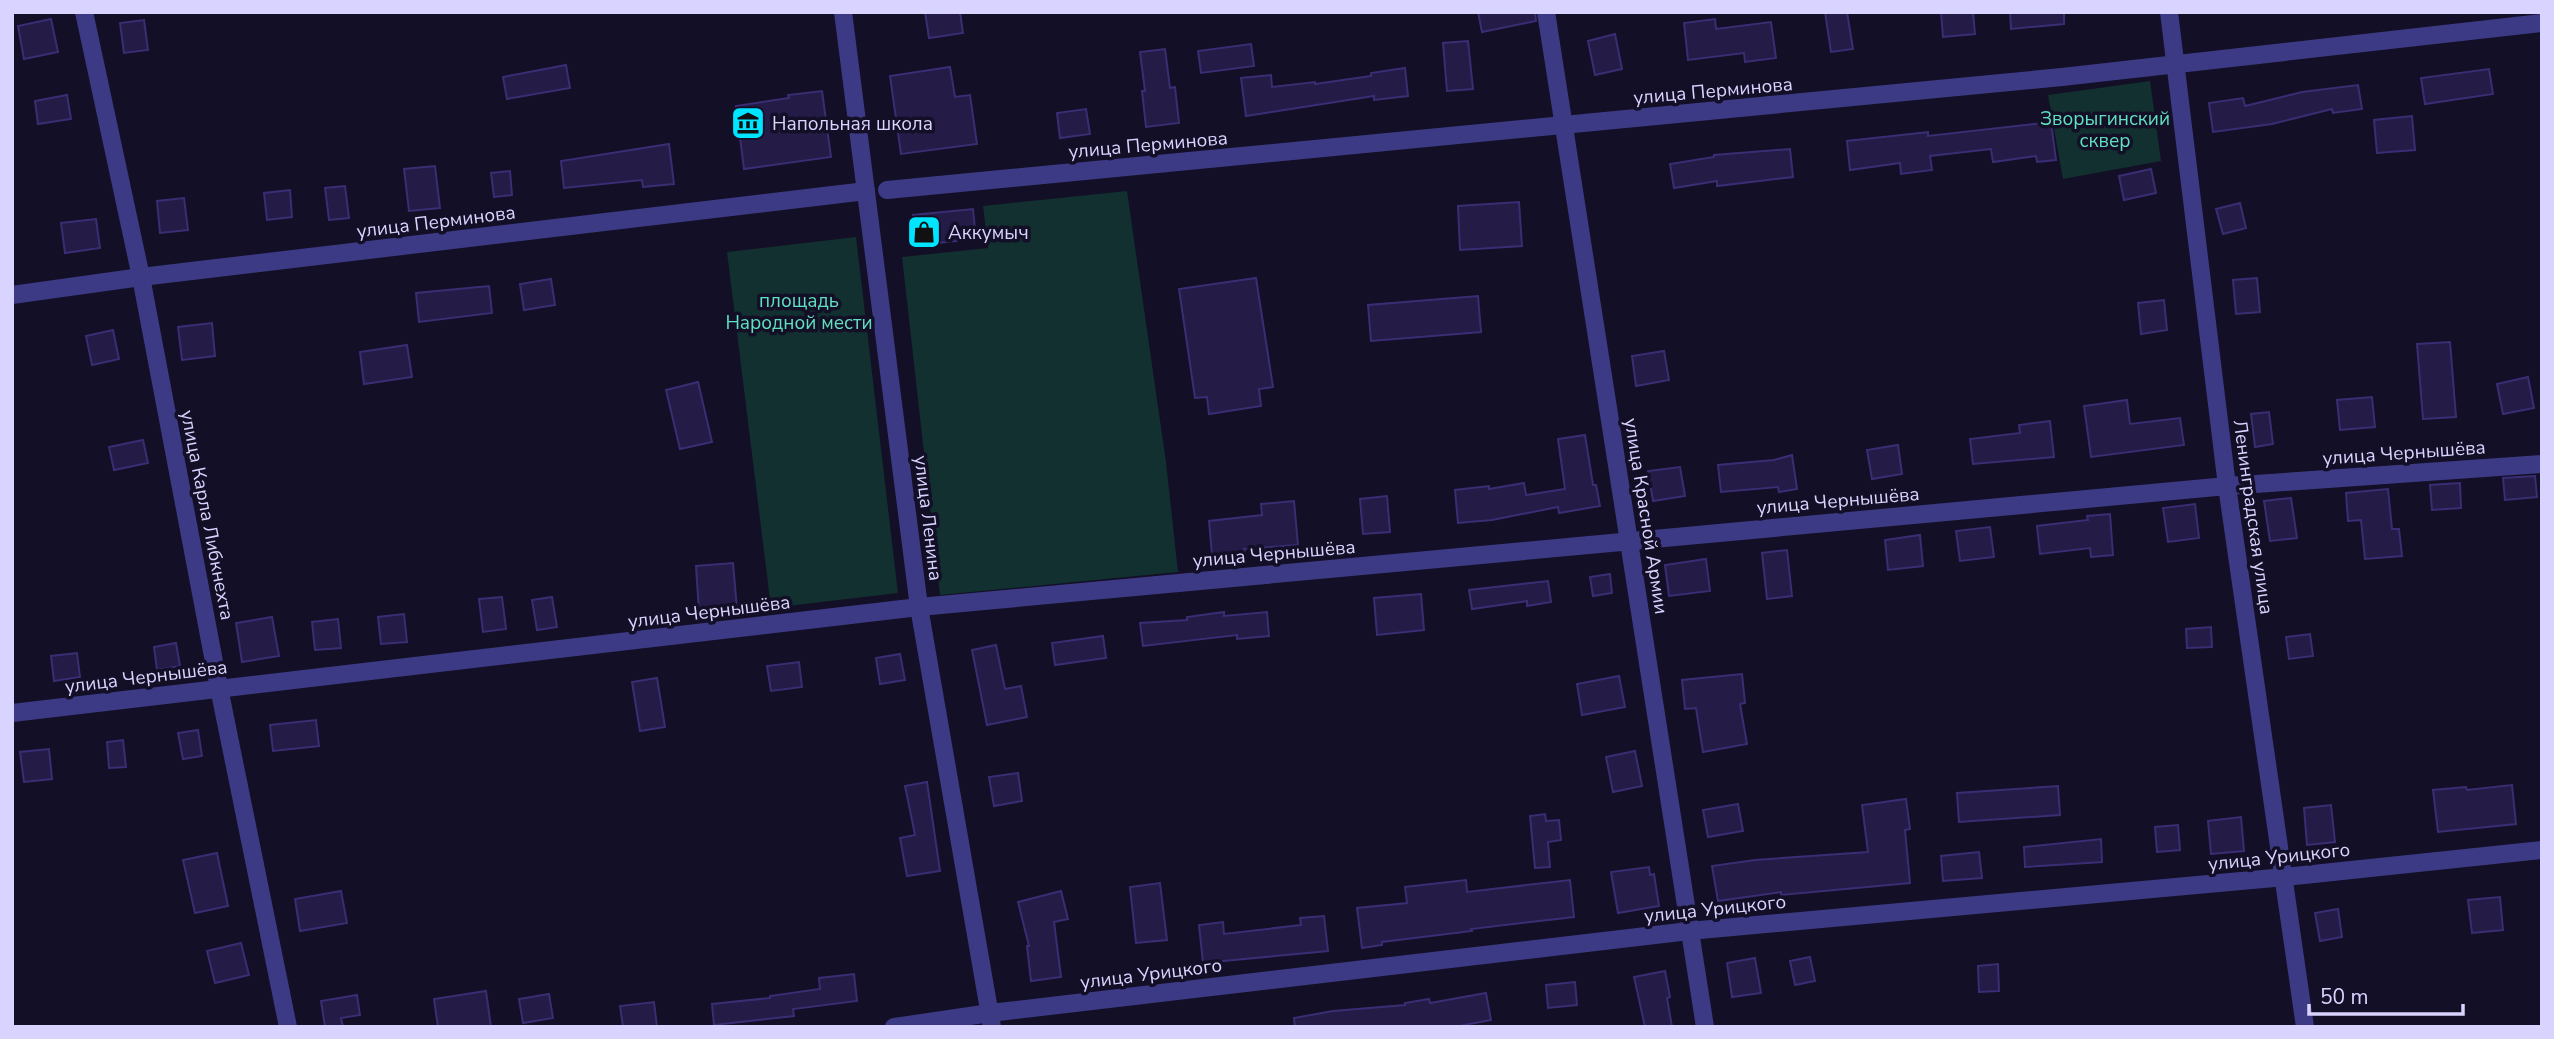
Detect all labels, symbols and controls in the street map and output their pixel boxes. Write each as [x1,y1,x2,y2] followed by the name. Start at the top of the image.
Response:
[1632,71,1794,111] street label: улица Перминова
[729,104,767,142] museum icon: Напольная школа
[2040,106,2170,154] park label: Зворыгинский сквер
[772,111,933,137] place label: Напольная школа
[1067,125,1229,165] street label: улица Перминова
[355,199,517,245] street label: улица Перминова
[905,213,943,251] shop icon: Аккумыч
[948,220,1029,246] place label: Аккумыч
[725,288,873,336] park label: площадь Народной мести
[174,408,240,622] street label: улица Карла Либкнехта
[1618,416,1674,616] street label: улица Красной Армии
[2226,418,2280,616] street label: Ленинградская улица
[2322,434,2486,472] street label: улица Чернышёва
[907,454,949,582] street label: улица Ленина
[1756,481,1921,521] street label: улица Чернышёва
[1192,534,1357,574] street label: улица Чернышёва
[626,589,792,635] street label: улица Чернышёва
[63,654,229,700] street label: улица Чернышёва
[2207,837,2351,877] street label: улица Урицкого
[1643,889,1787,929] street label: улица Урицкого
[1079,952,1223,996] street label: улица Урицкого
[2309,972,2463,1016] scale bar
[2320,983,2369,1011] text: 50 m

